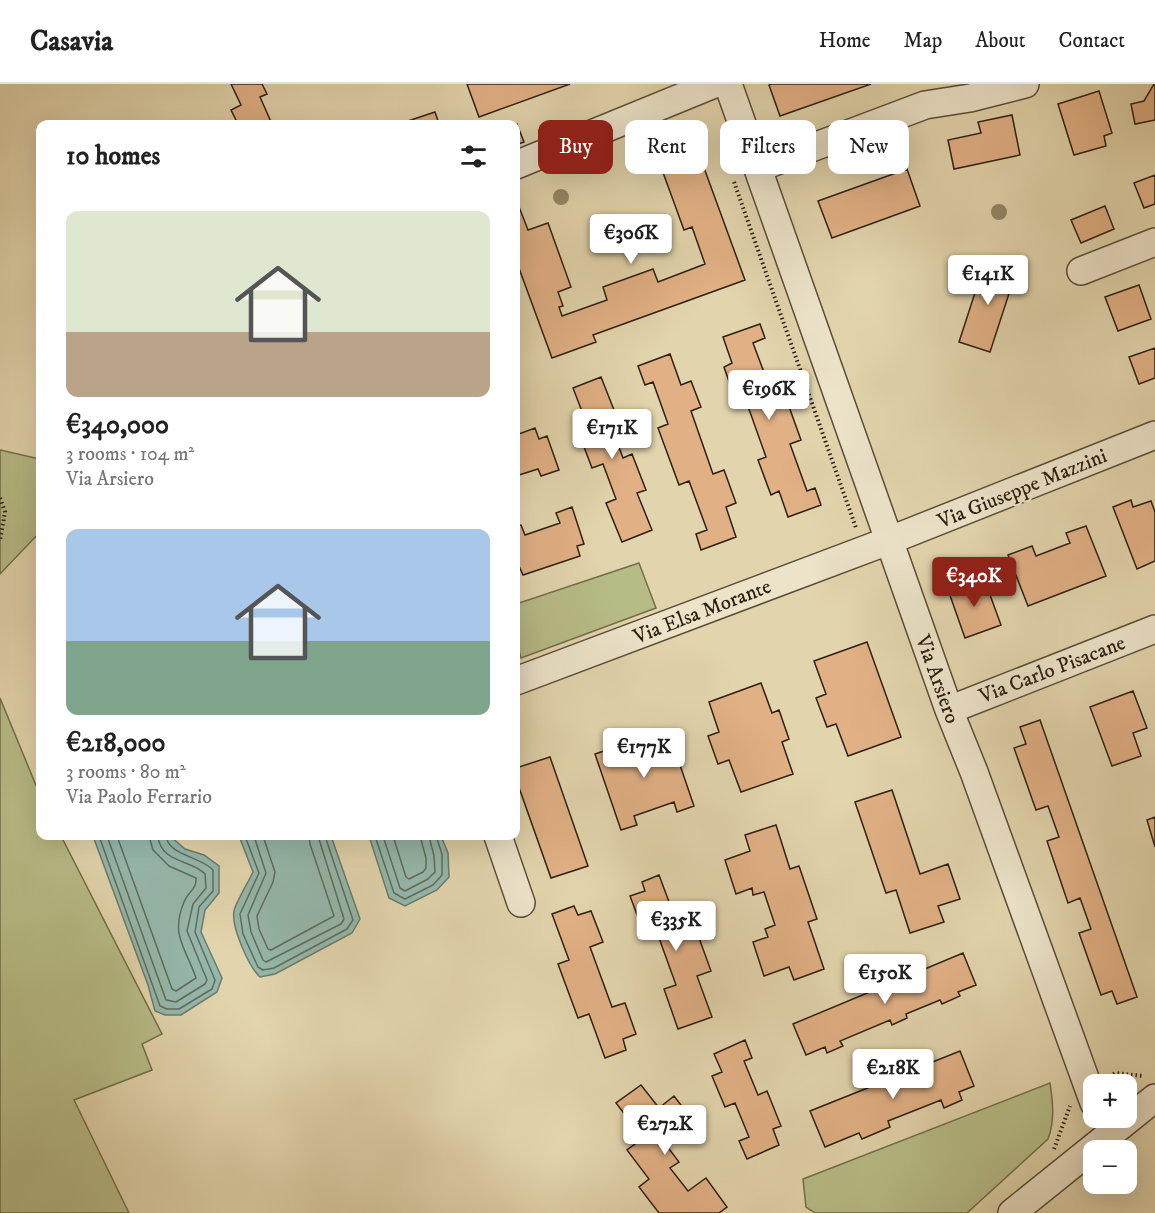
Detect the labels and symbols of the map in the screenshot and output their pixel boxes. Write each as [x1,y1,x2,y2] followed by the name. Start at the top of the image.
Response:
[589,214,673,265] pin: €306K
[946,255,1030,306] pin: €141K
[727,370,811,421] pin: €196K
[570,409,654,460] pin: €171K
[933,443,1111,535] street label: Via Giuseppe Mazzini
[932,557,1016,608] pin: €340K
[629,574,775,651] street label: Via Elsa Morante
[975,630,1129,710] street label: Via Carlo Pisacane
[909,631,965,727] street label: Via Arsiero
[602,728,686,779] pin: €177K
[634,901,718,952] pin: €335K
[843,954,927,1005] pin: €150K
[851,1049,935,1100] pin: €218K
[623,1105,707,1156] pin: €272K

